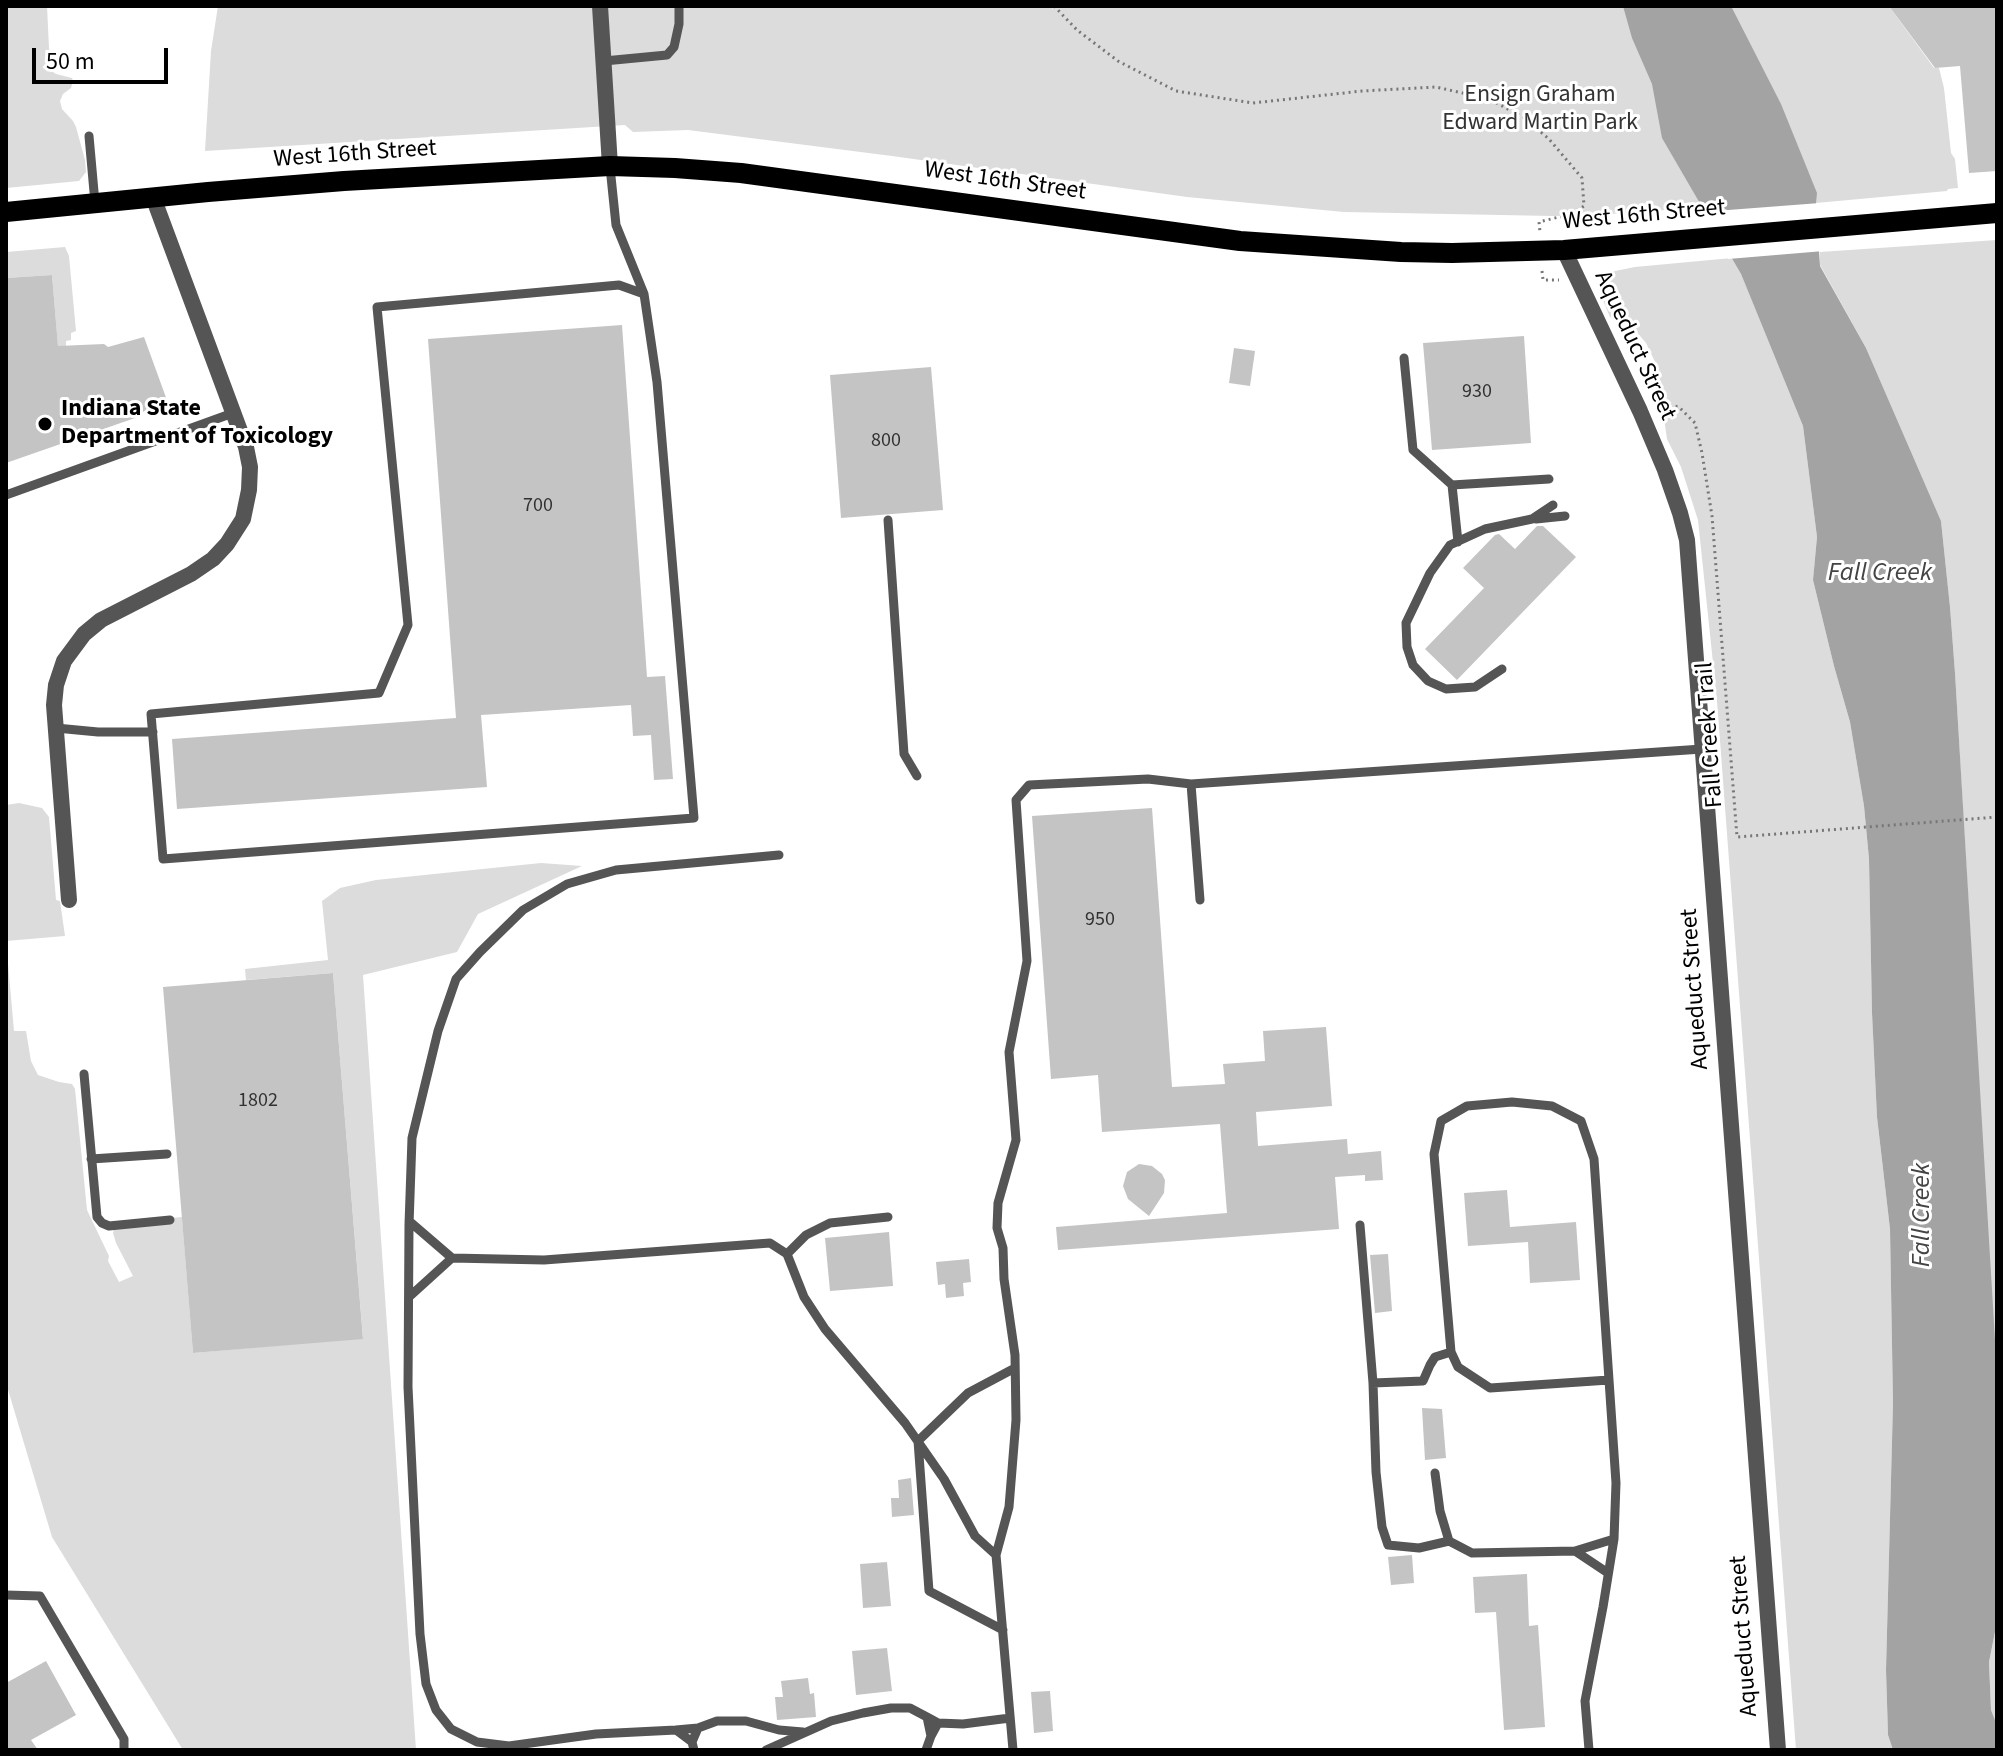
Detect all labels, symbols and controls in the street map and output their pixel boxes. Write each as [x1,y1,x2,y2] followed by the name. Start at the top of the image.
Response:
[36,32,172,82] scale bar
[46,44,95,79] text: 50 m
[1442,82,1638,138] park label: Ensign Graham Edward Martin Park
[273,135,437,175] street label: West 16th Street
[922,156,1088,208] street label: West 16th Street
[1561,195,1727,237] street label: West 16th Street
[1587,267,1681,425] street label: Aqueduct Street
[1462,381,1492,405] house number: 930
[61,396,333,452] place label: Indiana State Department of Toxicology
[36,415,54,433] marker: Indiana State Department of Toxicology
[871,430,901,454] house number: 800
[523,495,553,519] house number: 700
[1828,558,1932,590] water label: Fall Creek
[1692,661,1730,809] street label: Fall Creek Trail
[1676,907,1716,1071] street label: Aqueduct Street
[1085,909,1115,933] house number: 950
[238,1090,278,1114] house number: 1802
[1907,1163,1939,1267] water label: Fall Creek
[1725,1554,1765,1718] street label: Aqueduct Street

